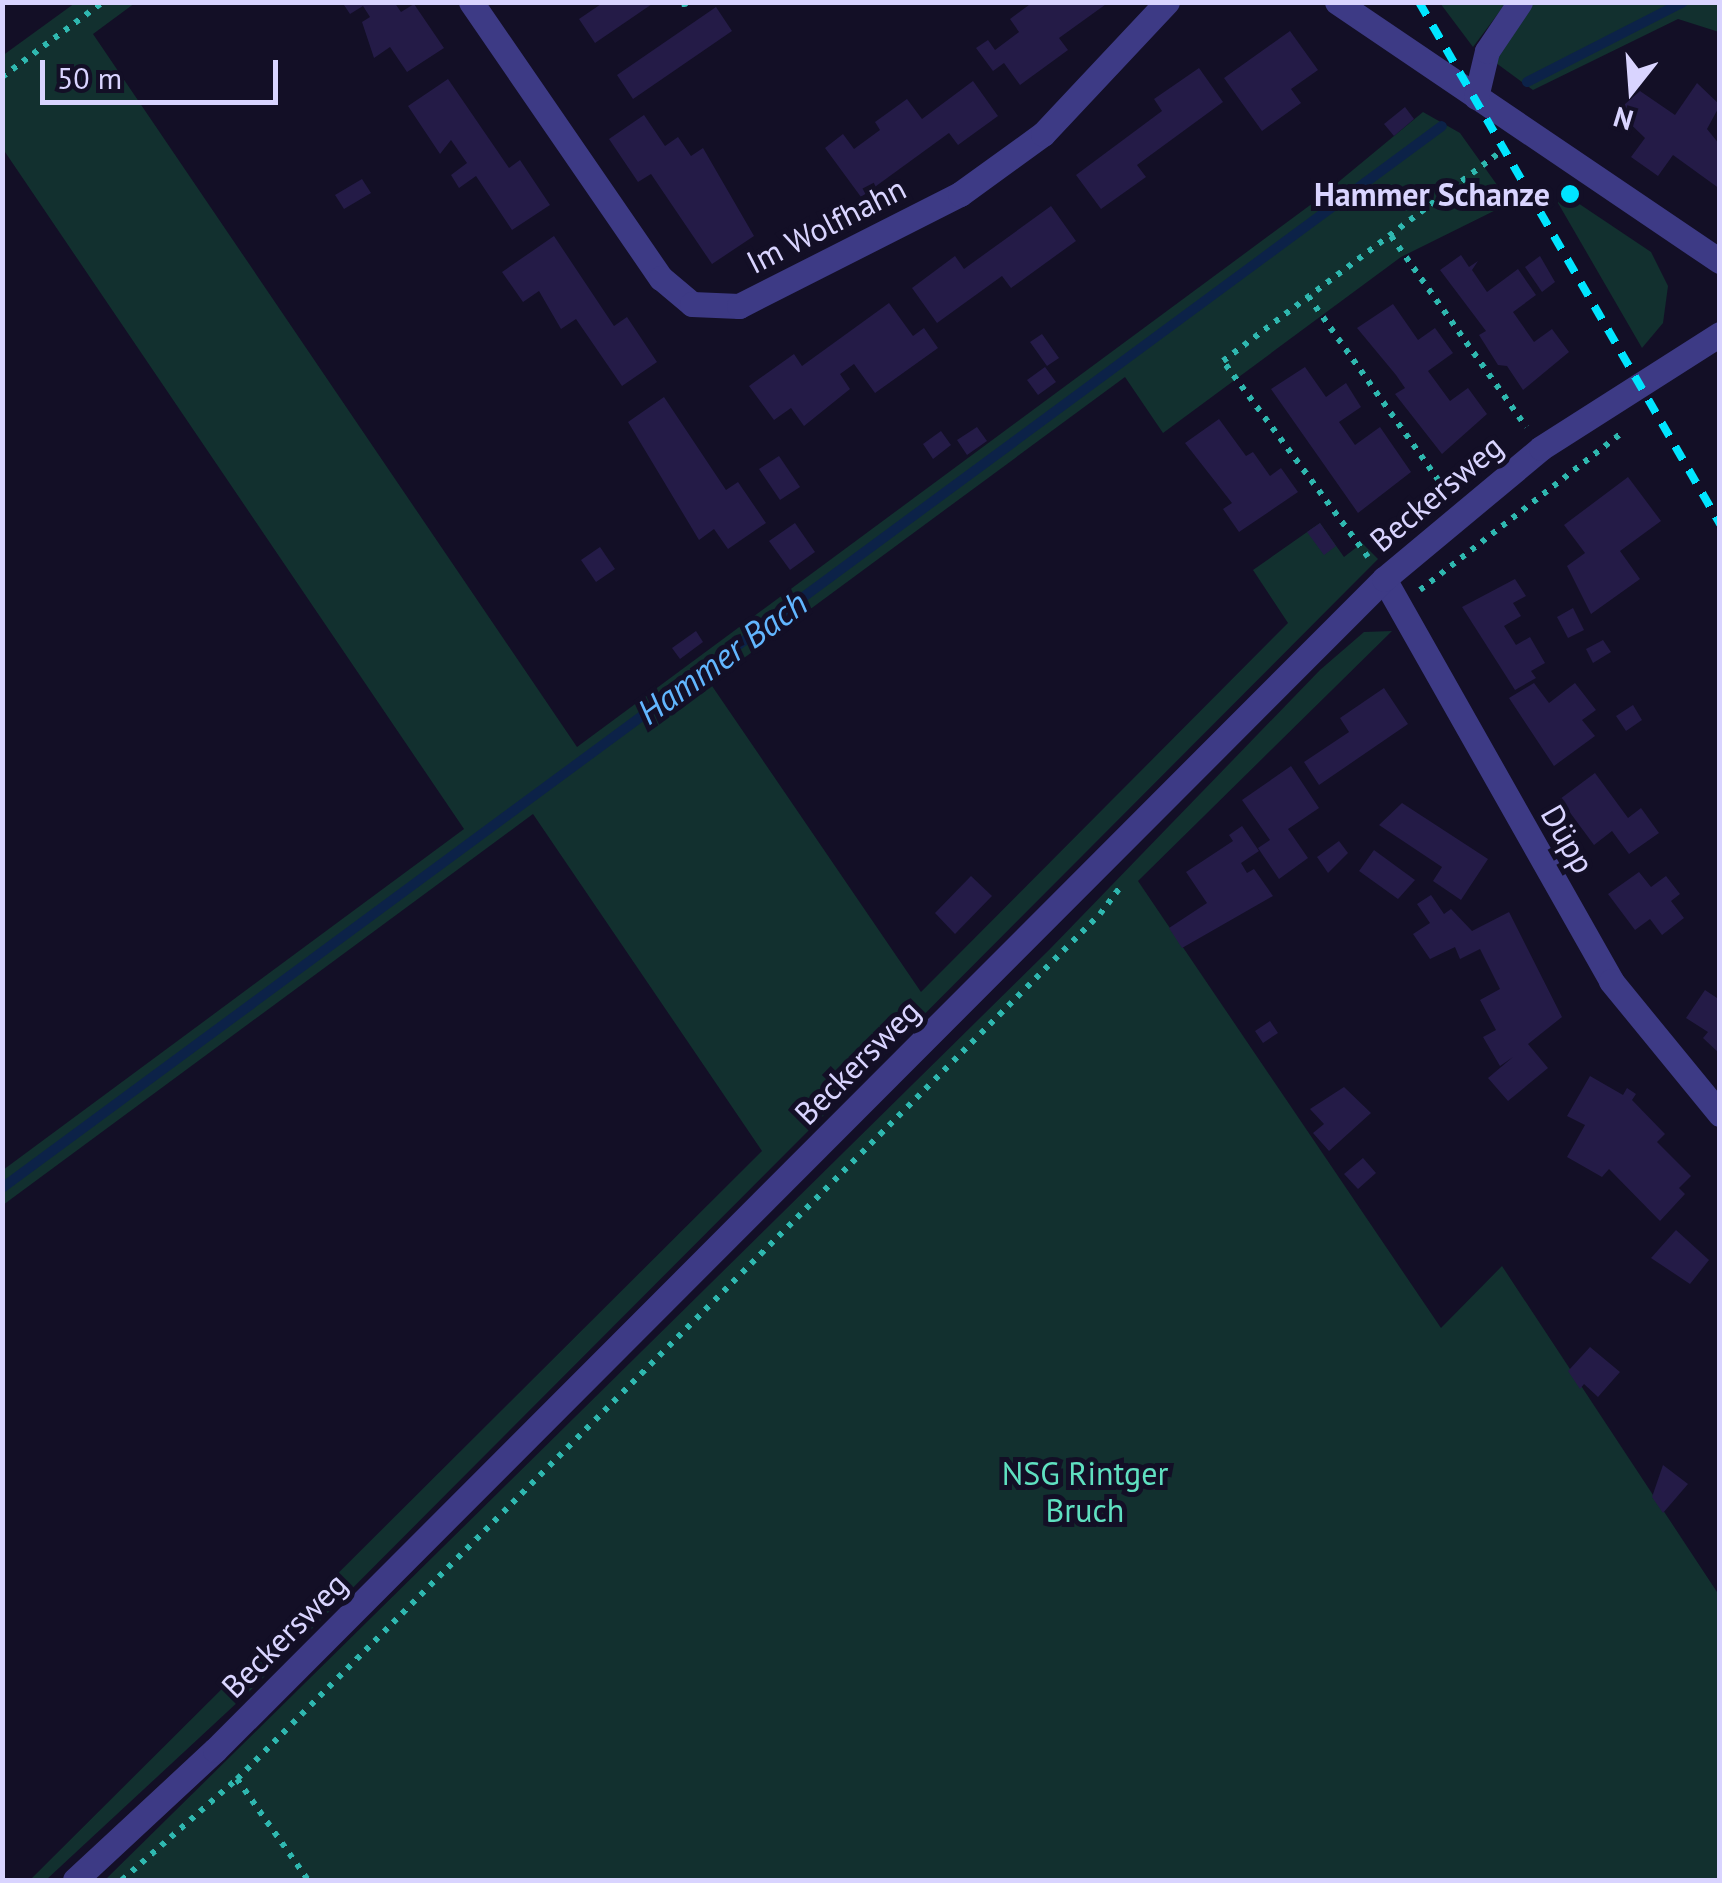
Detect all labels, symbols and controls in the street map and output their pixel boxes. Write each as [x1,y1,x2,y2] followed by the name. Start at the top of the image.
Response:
[45,40,282,102] scale bar
[1582,40,1682,140] north arrow
[57,58,122,97] text: 50 m
[1609,99,1637,140] text: N
[740,168,912,282] street label: Im Wolfhahn
[1314,175,1550,213] place label: Hammer Schanze
[1559,183,1581,205] marker: Hammer Schanze
[1362,427,1510,559] street label: Beckersweg
[629,581,815,733] water label: Hammer Bach
[1533,798,1603,880] street label: Düpp
[787,992,927,1132] street label: Beckersweg
[1002,1455,1168,1530] park label: NSG Rintger Bruch
[214,1565,354,1705] street label: Beckersweg

